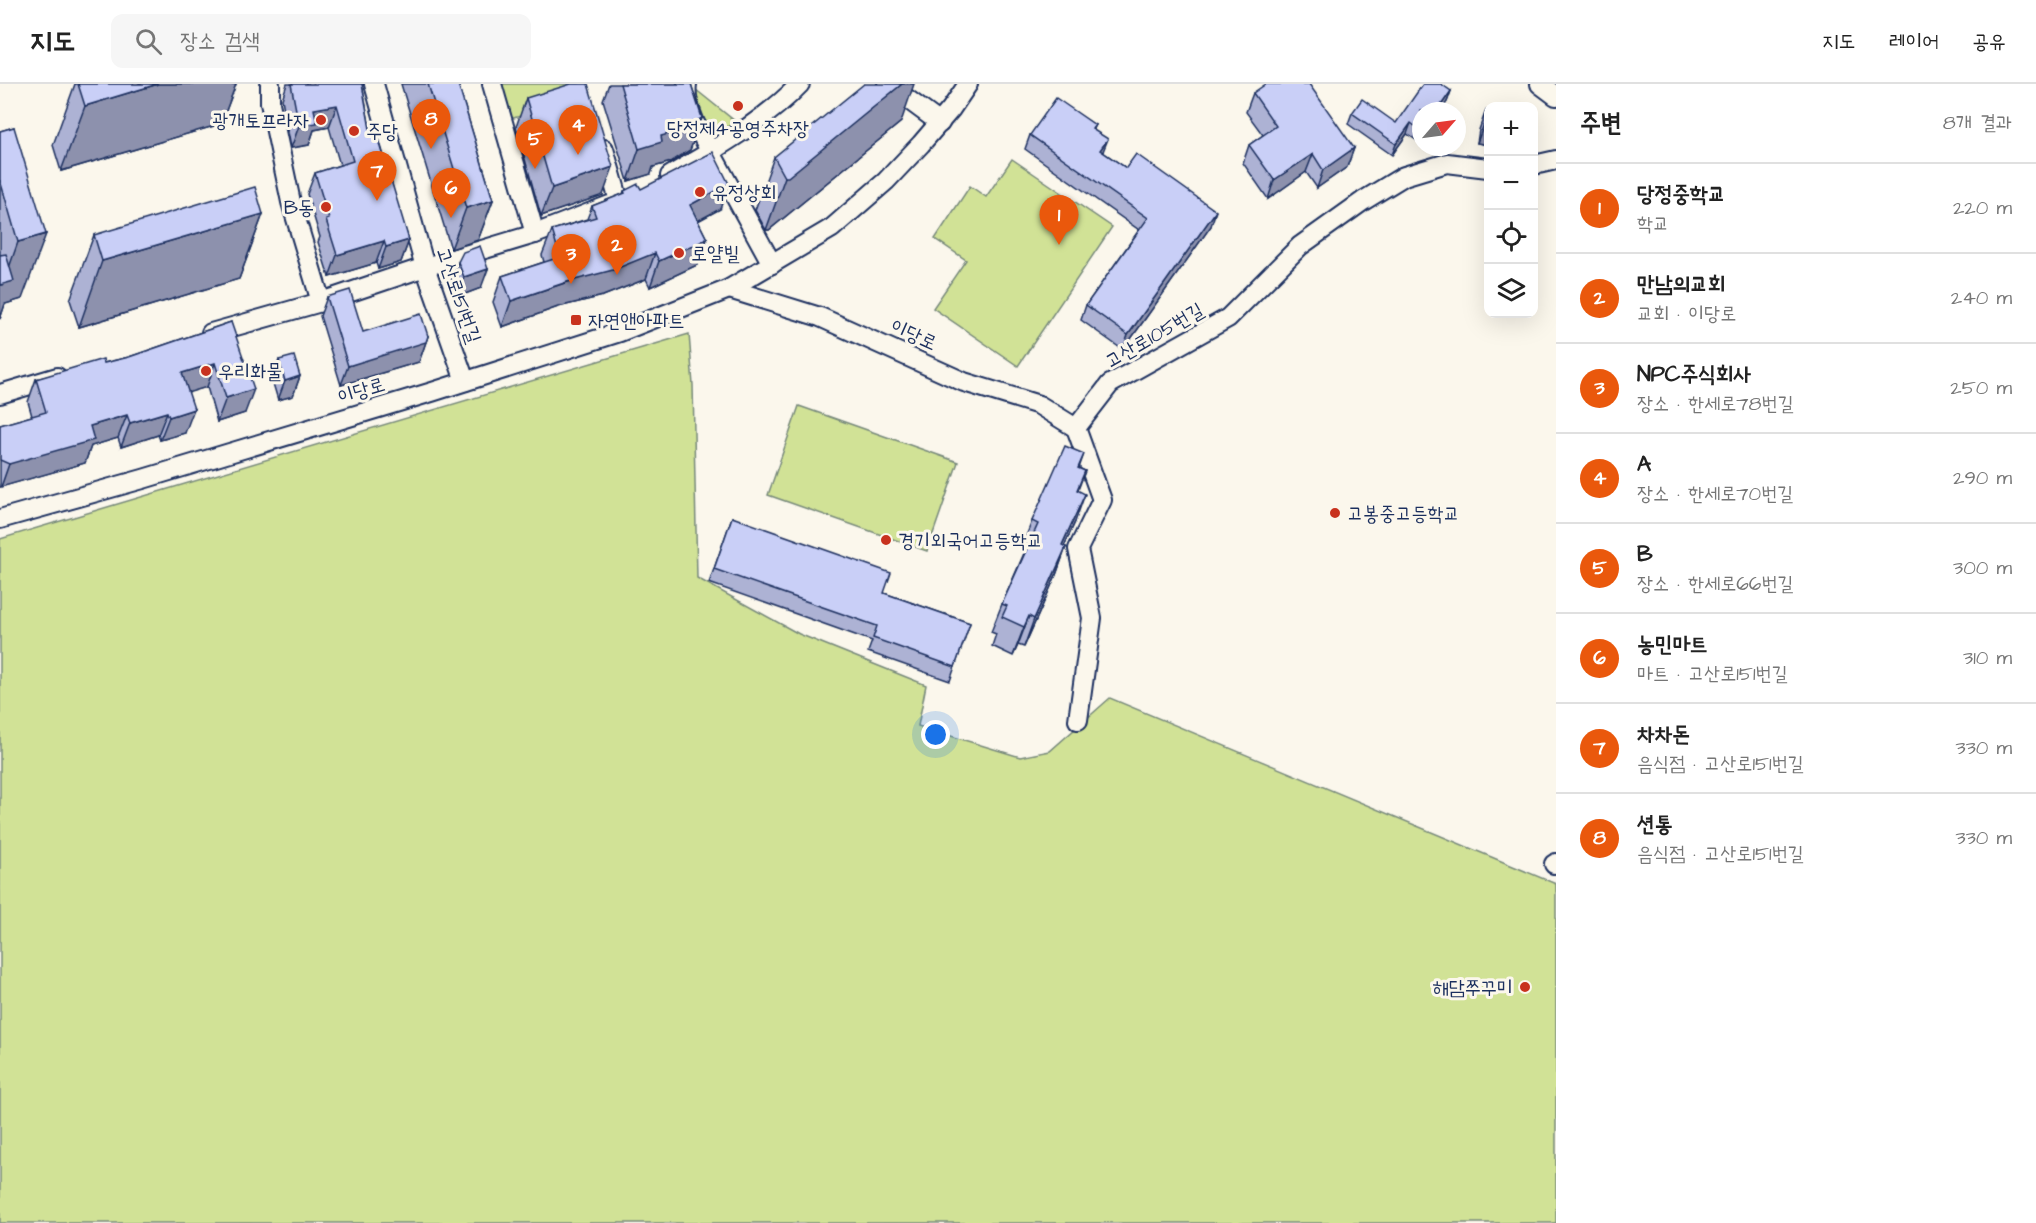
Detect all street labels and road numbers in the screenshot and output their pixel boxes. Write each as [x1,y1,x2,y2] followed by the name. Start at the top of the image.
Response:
[429,244,488,347] street label: 고산로151번길
[1100,296,1209,375] street label: 고산로105번길
[886,312,941,358] street label: 이당로
[334,371,388,411] street label: 이당로

